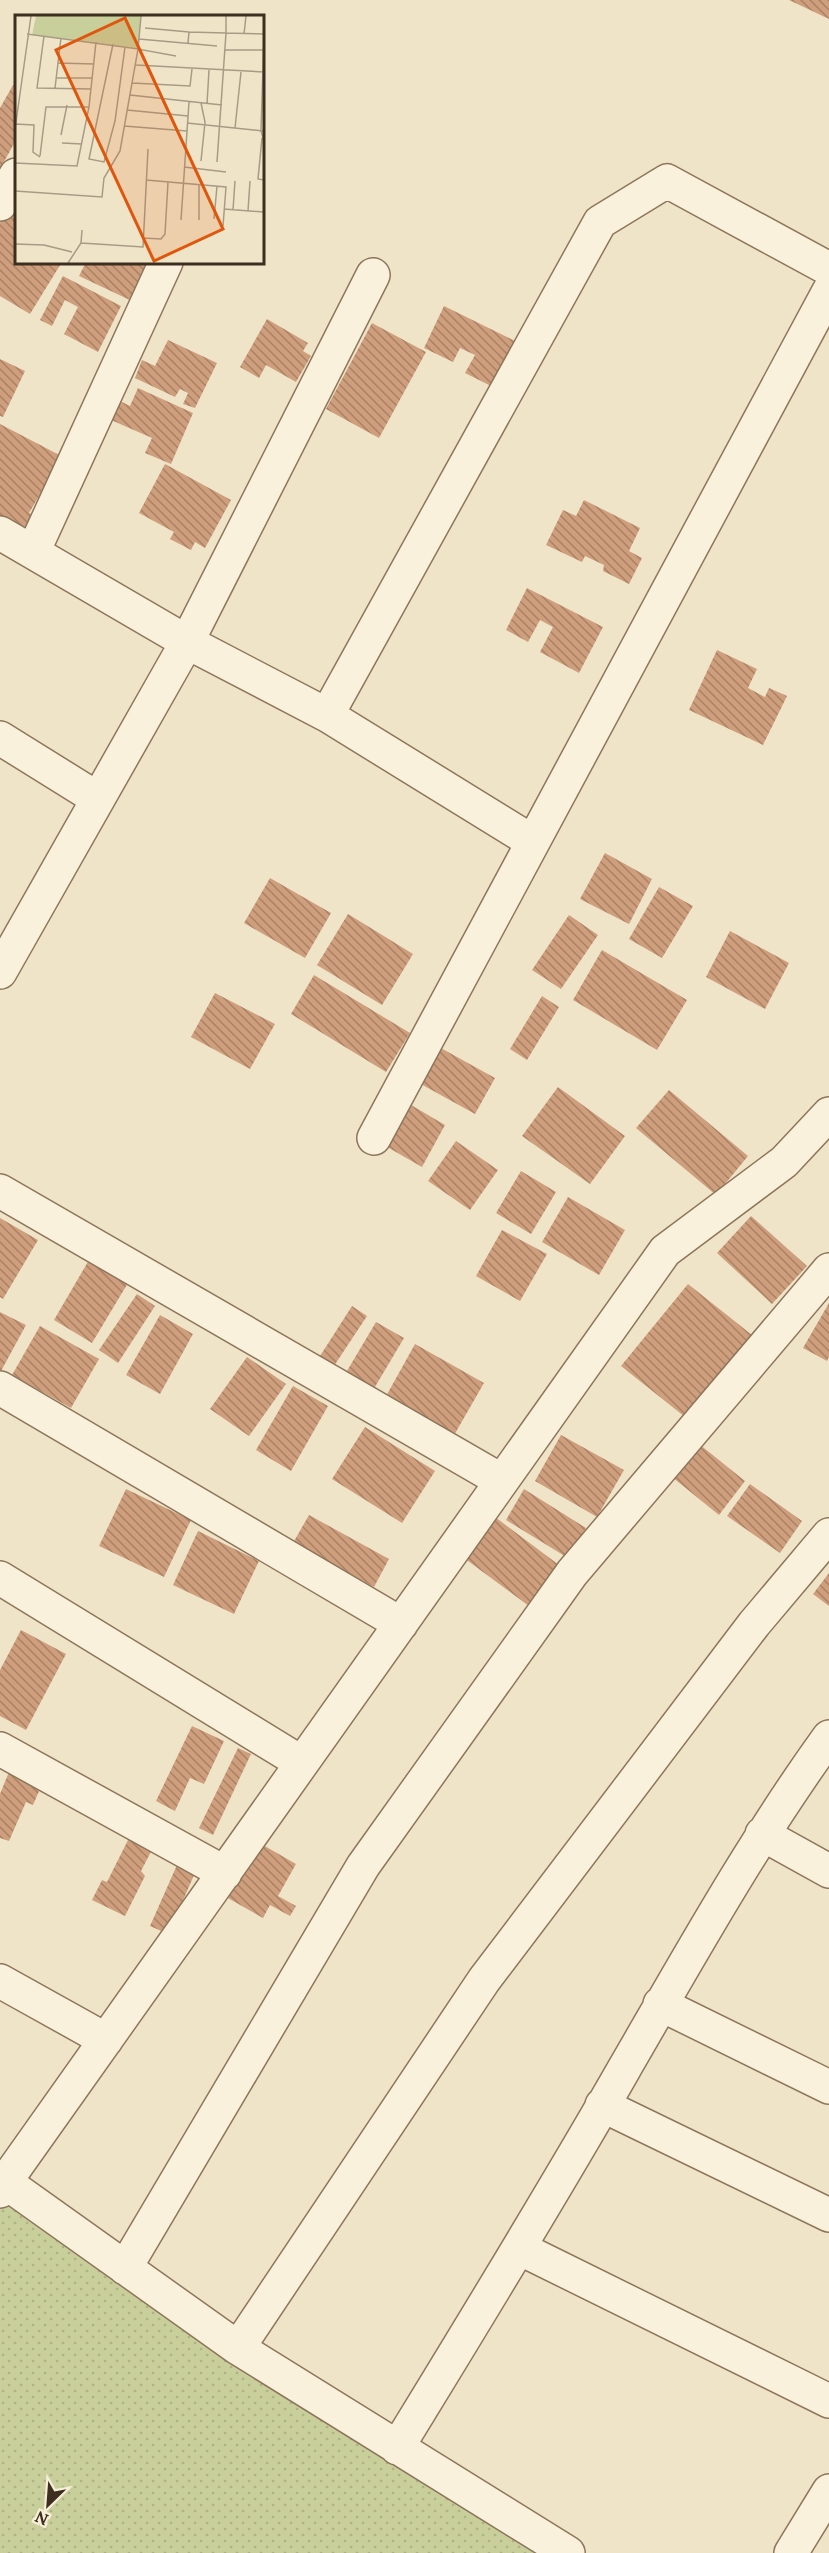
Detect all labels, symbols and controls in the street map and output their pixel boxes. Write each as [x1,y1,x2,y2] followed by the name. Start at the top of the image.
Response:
[15,15,264,264] inset map
[18,2475,78,2535] north arrow
[32,2507,51,2530] text: N

